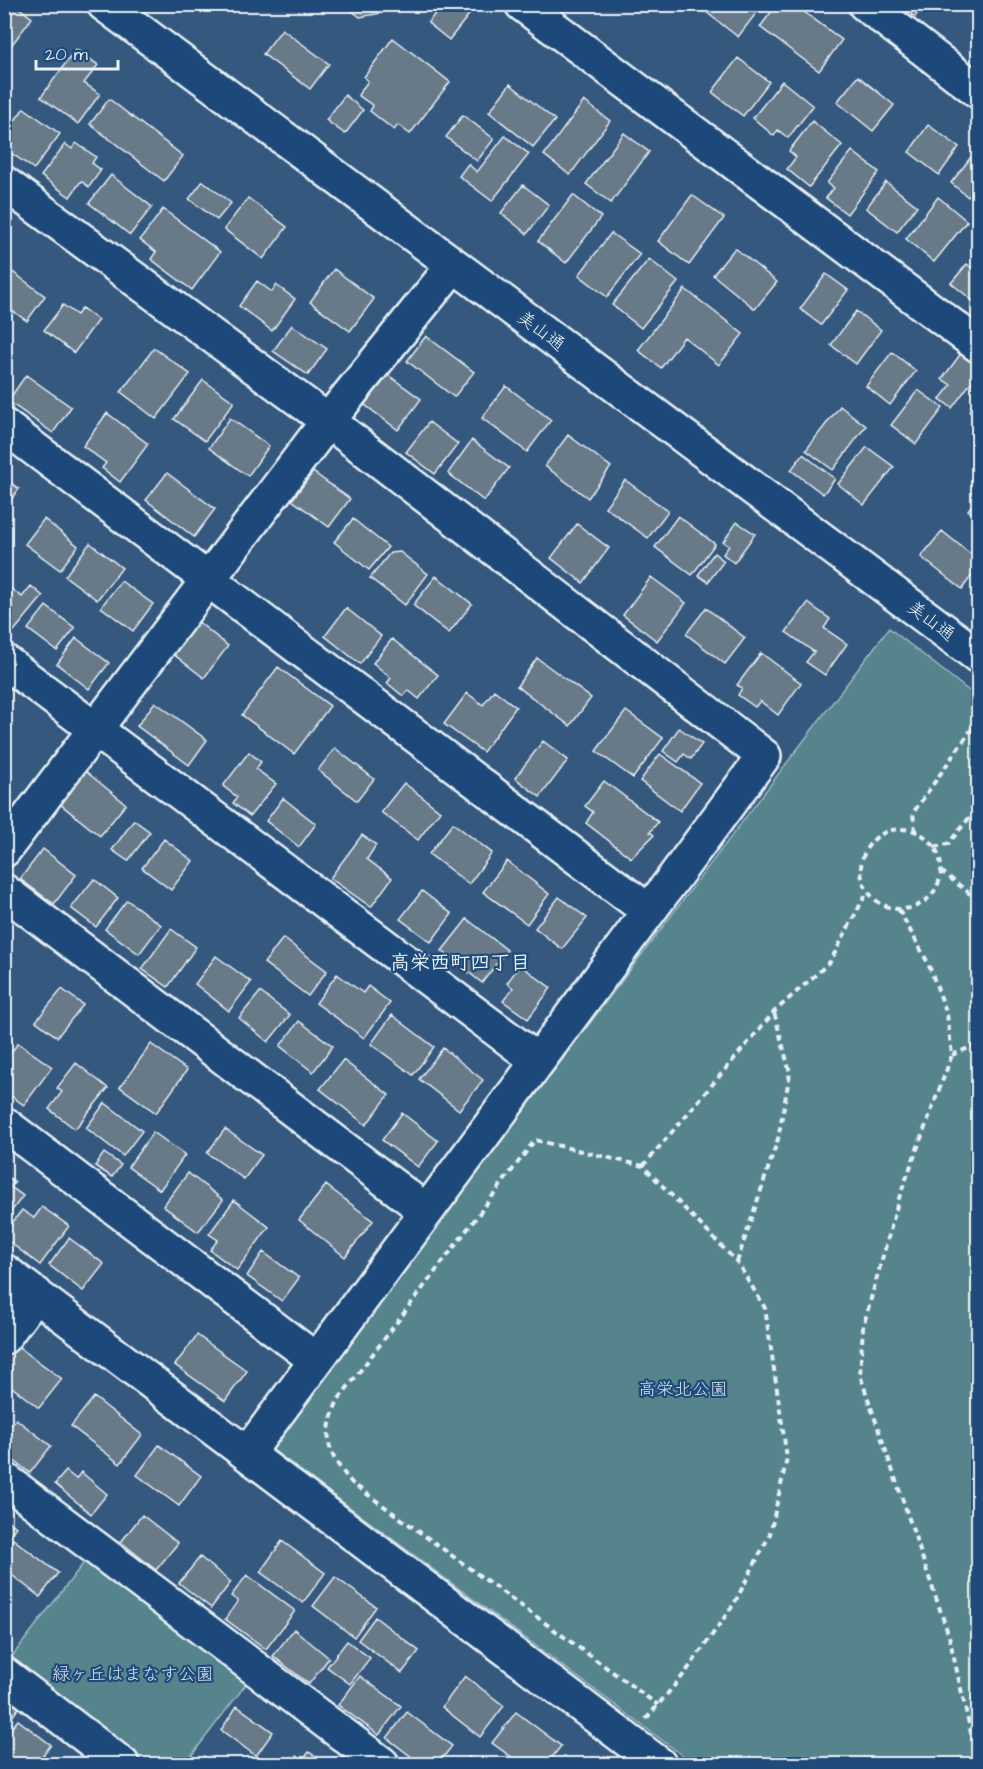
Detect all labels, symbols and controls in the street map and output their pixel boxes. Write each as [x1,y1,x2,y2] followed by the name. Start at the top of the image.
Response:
[36,33,118,71] scale bar
[45,42,88,67] text: 20 m
[512,305,570,357] street label: 美山通
[902,595,960,647] street label: 美山通
[390,949,530,977] district label: 高栄西町四丁目
[638,1377,728,1402] park label: 高栄北公園
[52,1662,214,1687] park label: 緑ヶ丘はまなす公園

